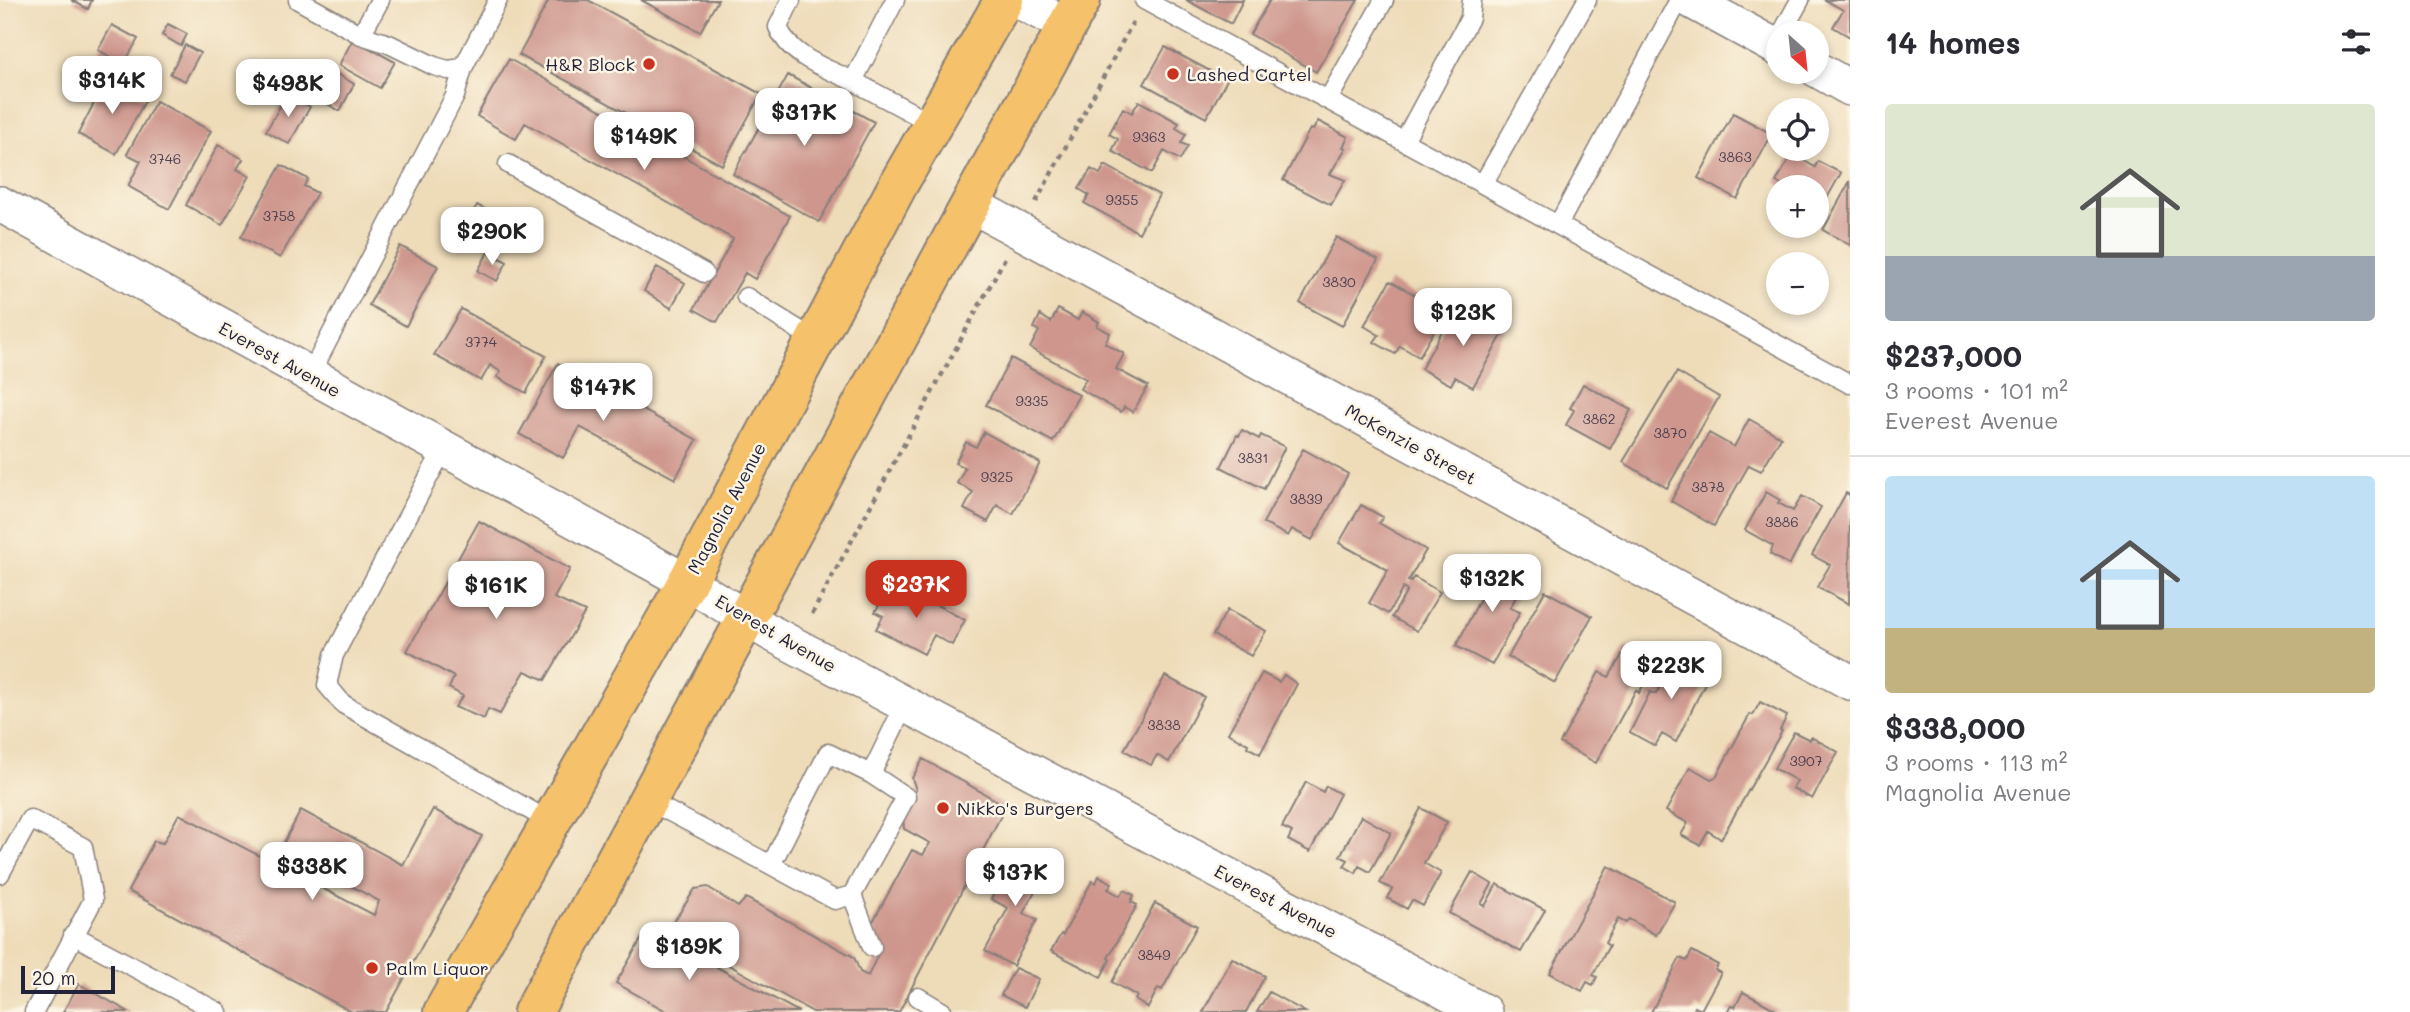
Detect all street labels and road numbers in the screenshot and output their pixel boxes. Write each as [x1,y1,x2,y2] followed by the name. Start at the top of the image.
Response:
[215,316,345,402] street label: Everest Avenue
[1341,398,1481,490] street label: McKenzie Street
[681,438,771,578] street label: Magnolia Avenue
[711,589,841,677] street label: Everest Avenue
[1210,859,1342,943] street label: Everest Avenue

